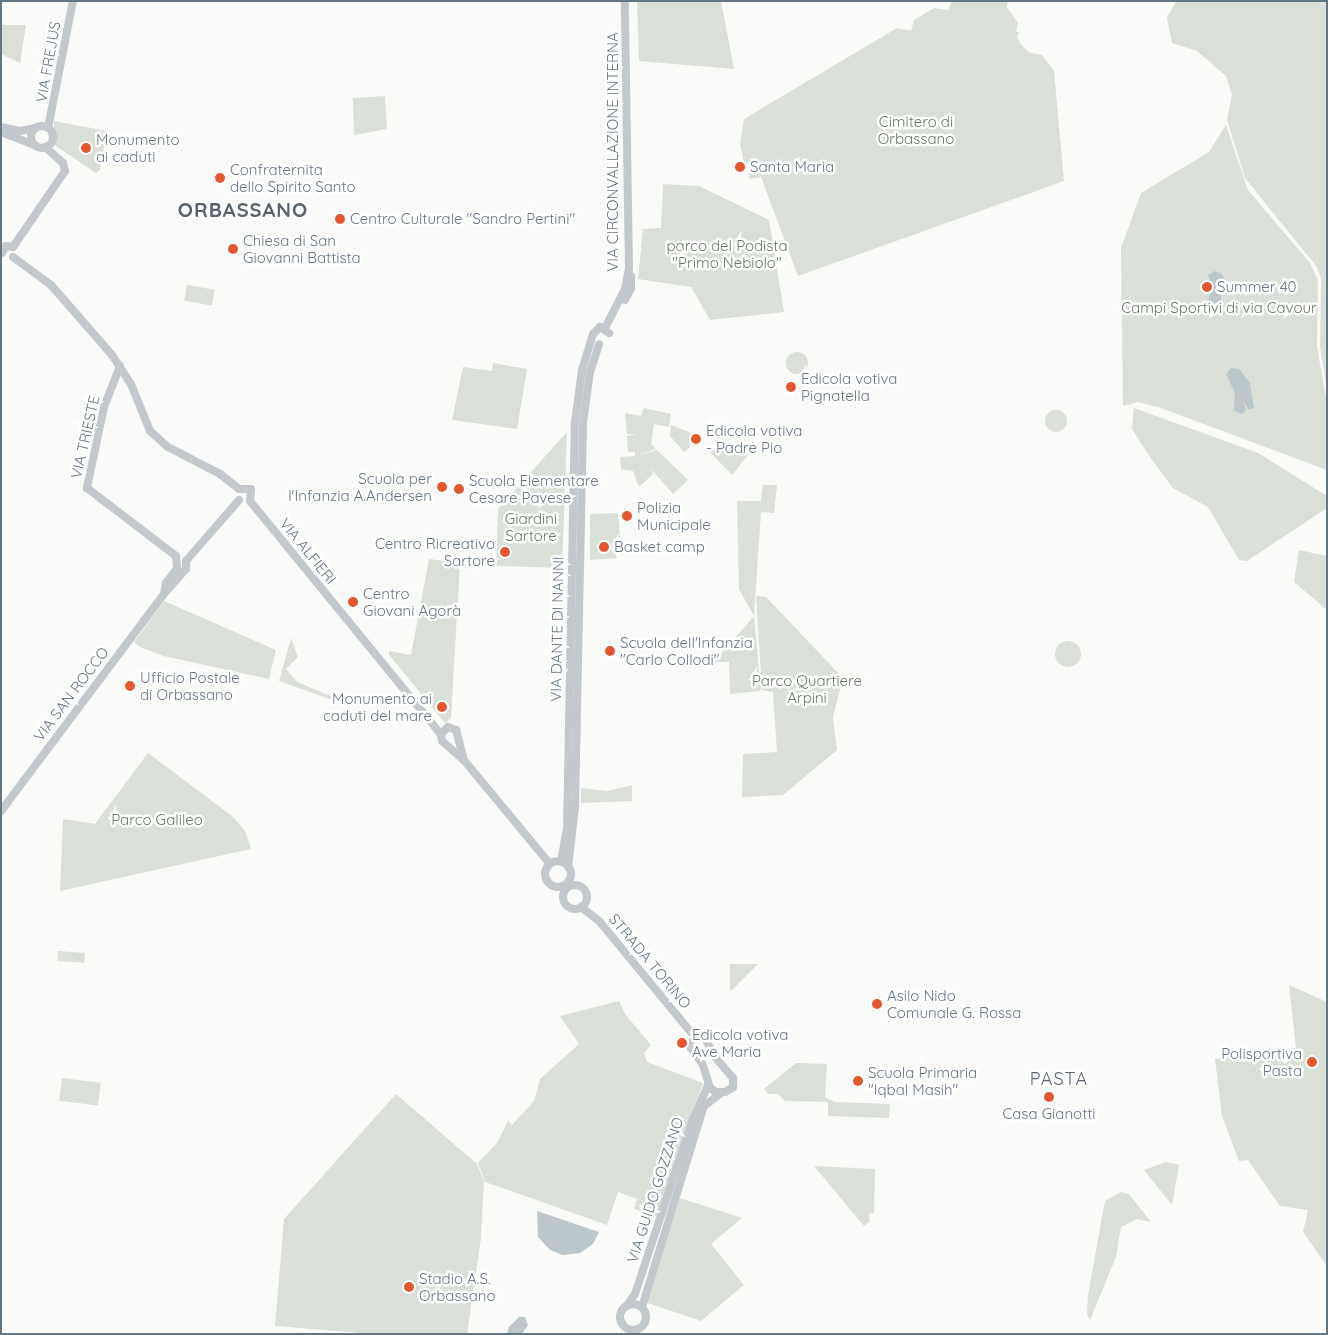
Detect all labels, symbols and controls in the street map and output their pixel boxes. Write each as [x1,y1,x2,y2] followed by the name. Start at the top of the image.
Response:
[32,20,64,104] street label: VIA FREJUS
[604,32,622,272] street label: VIA CIRCONVALLAZIONE INTERNA
[878,112,954,147] park label: Cimitero di Orbassano
[96,130,180,165] place label: Monumento ai caduti
[80,142,92,154] marker: Monumento ai caduti
[750,158,834,176] place label: Santa Maria
[230,160,356,195] place label: Confraternita dello Spirito Santo
[734,161,746,173] marker: Santa Maria
[214,172,226,184] marker: Confraternita dello Spirito Santo
[177,197,309,221] district label: ORBASSANO
[350,210,575,228] place label: Centro Culturale "Sandro Pertini"
[334,213,346,225] marker: Centro Culturale "Sandro Pertini"
[243,231,361,266] place label: Chiesa di San Giovanni Battista
[666,236,788,271] park label: parco del Podista "Primo Nebiolo"
[227,243,239,255] marker: Chiesa di San Giovanni Battista
[1217,278,1296,296] place label: Summer 40
[1201,281,1213,293] marker: Summer 40
[1121,299,1317,317] park label: Campi Sportivi di via Cavour
[801,369,897,404] place label: Edicola votiva Pignatella
[785,381,797,393] marker: Edicola votiva Pignatella
[67,394,103,480] street label: VIA TRIESTE
[706,421,802,456] place label: Edicola votiva - Padre Pio
[690,433,702,445] marker: Edicola votiva - Padre Pio
[288,469,432,504] place label: Scuola per l'Infanzia A.Andersen
[469,471,599,506] place label: Scuola Elementare Cesare Pavese
[436,481,448,493] marker: Scuola per l'Infanzia A.Andersen
[453,483,465,495] marker: Scuola Elementare Cesare Pavese
[637,498,711,533] place label: Polizia Municipale
[505,509,557,544] park label: Giardini Sartore
[621,510,633,522] marker: Polizia Municipale
[276,514,340,588] street label: VIA ALFIERI
[375,534,495,569] place label: Centro Ricreativo Sartore
[614,538,705,556] place label: Basket camp
[598,541,610,553] marker: Basket camp
[499,546,511,558] marker: Centro Ricreativo Sartore
[547,556,567,702] street label: VIA DANTE DI NANNI
[363,584,461,619] place label: Centro Giovani Agorà
[347,596,359,608] marker: Centro Giovani Agorà
[620,633,753,668] place label: Scuola dell'Infanzia "Carlo Collodi"
[30,643,112,745] street label: VIA SAN ROCCO
[604,645,616,657] marker: Scuola dell'Infanzia "Carlo Collodi"
[140,668,240,703] place label: Ufficio Postale di Orbassano
[752,671,862,706] park label: Parco Quartiere Arpini
[124,680,136,692] marker: Ufficio Postale di Orbassano
[323,689,432,724] place label: Monumento ai caduti del mare
[436,701,448,713] marker: Monumento ai caduti del mare
[111,811,203,829] park label: Parco Galileo
[605,910,695,1012] street label: STRADA TORINO
[887,986,1021,1021] place label: Asilo Nido Comunale G. Rossa
[871,998,883,1010] marker: Asilo Nido Comunale G. Rossa
[692,1025,788,1060] place label: Edicola votiva Ave Maria
[676,1037,688,1049] marker: Edicola votiva Ave Maria
[1221,1044,1302,1079] place label: Polisportiva Pasta
[1306,1056,1318,1068] marker: Polisportiva Pasta
[868,1063,977,1098] place label: Scuola Primaria "Iqbal Masih"
[1029,1068,1089,1090] district label: PASTA
[852,1075,864,1087] marker: Scuola Primaria "Iqbal Masih"
[1043,1091,1055,1103] marker: Casa Gianotti
[1002,1105,1096,1123] place label: Casa Gianotti
[623,1115,687,1265] street label: VIA GUIDO GOZZANO
[419,1269,495,1304] place label: Stadio A.S. Orbassano
[403,1281,415,1293] marker: Stadio A.S. Orbassano

